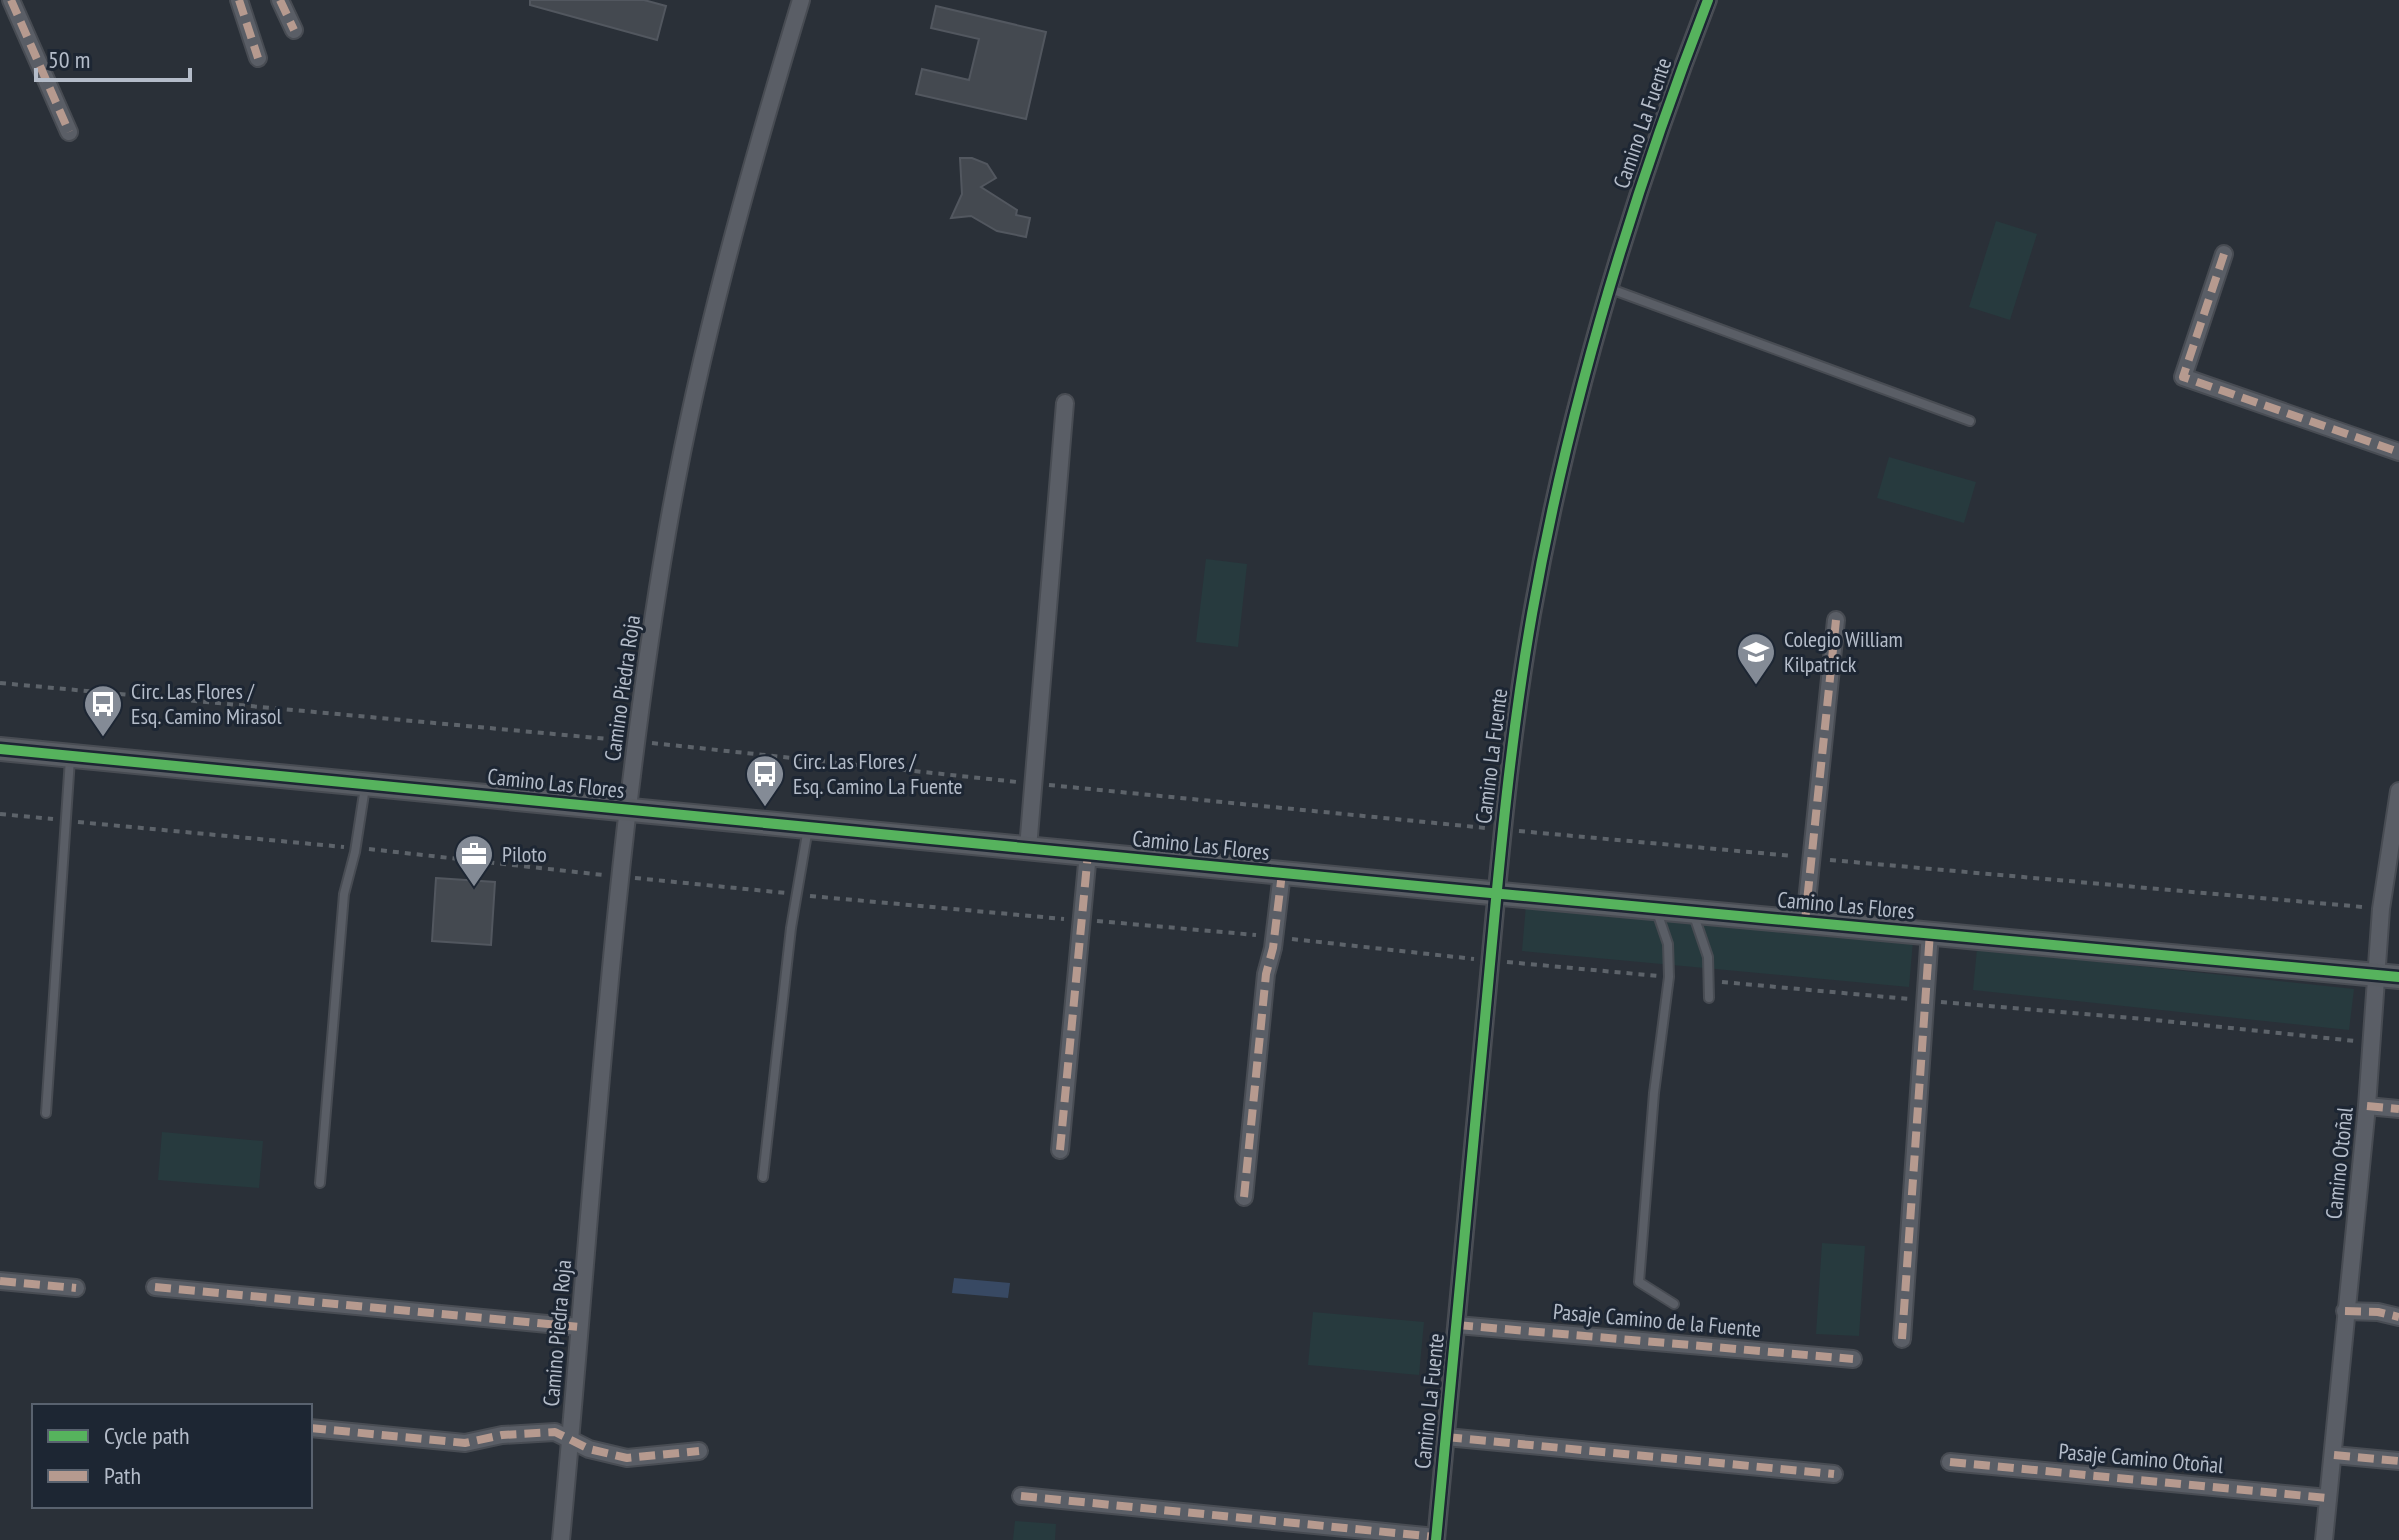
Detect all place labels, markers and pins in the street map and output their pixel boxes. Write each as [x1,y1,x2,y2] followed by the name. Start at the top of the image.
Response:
[1784,625,1903,678] place label: Colegio William Kilpatrick
[1735,631,1777,686] school or university icon: Colegio William Kilpatrick
[131,677,283,730] place label: Circ. Las Flores / Esq. Camino Mirasol
[82,683,124,738] bus stop icon: Circ. Las Flores / Esq. Camino Mirasol
[793,747,963,800] place label: Circ. Las Flores / Esq. Camino La Fuente
[744,753,786,808] bus stop icon: Circ. Las Flores / Esq. Camino La Fuente
[453,833,495,888] office icon: Piloto
[502,840,547,868] place label: Piloto

